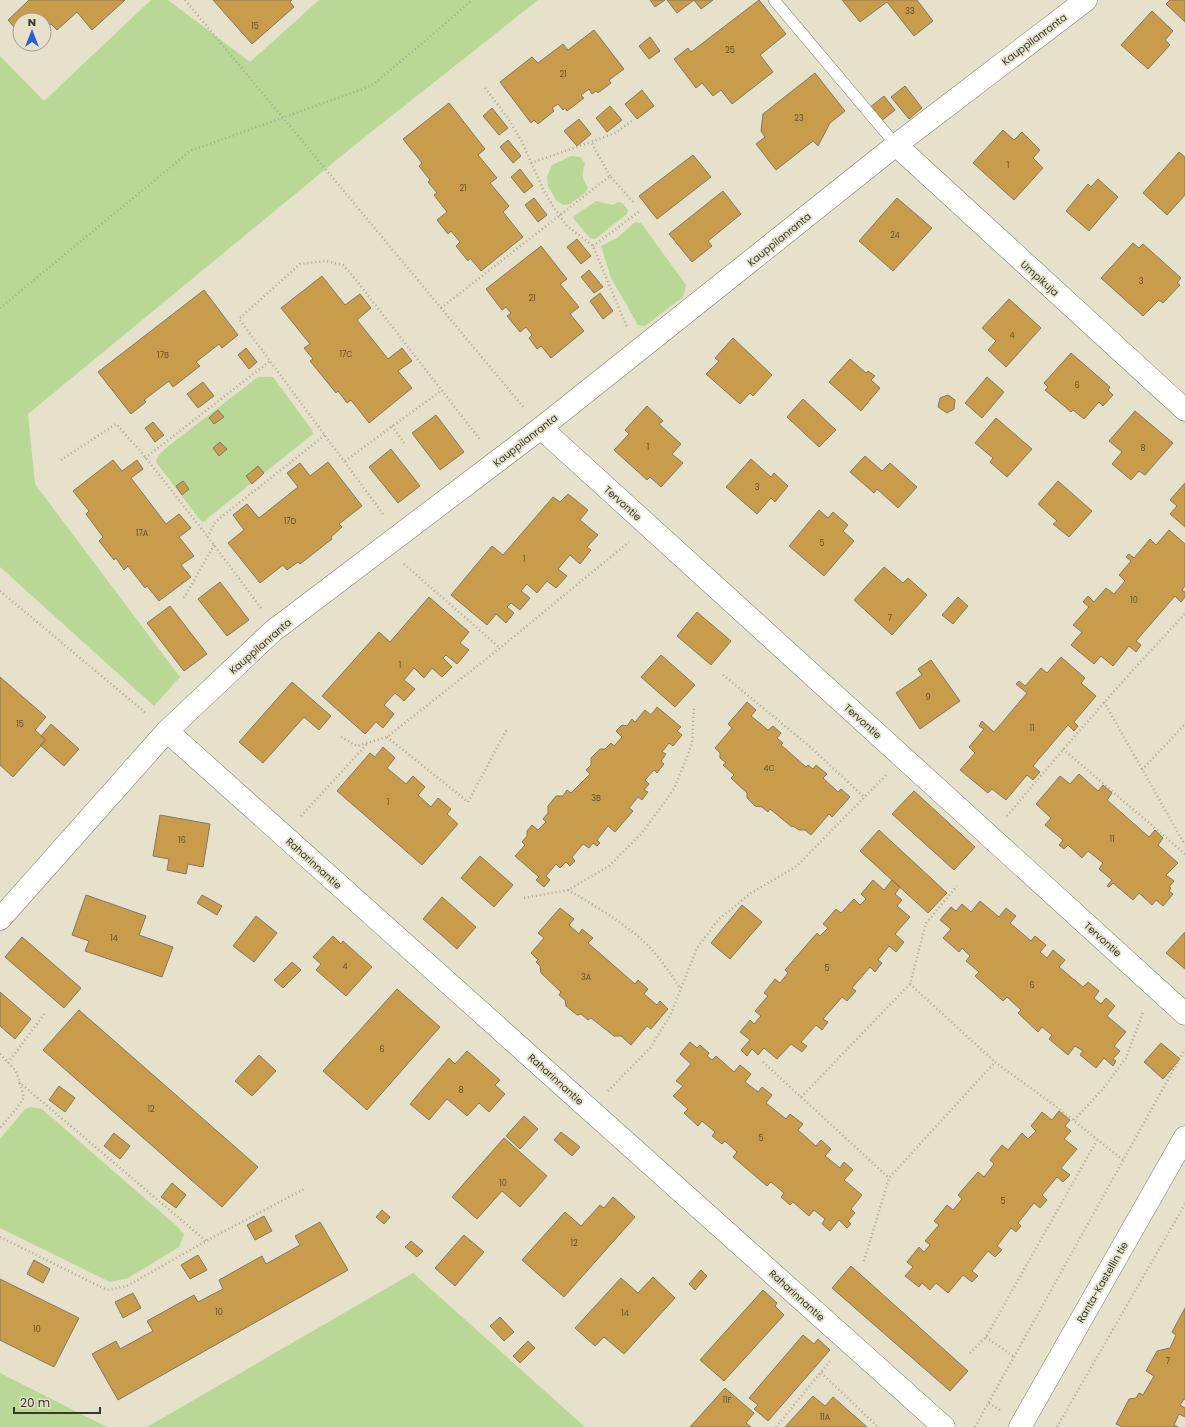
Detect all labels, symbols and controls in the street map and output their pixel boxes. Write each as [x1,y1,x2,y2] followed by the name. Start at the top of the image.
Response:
[905,6,915,17] house number: 33
[999,10,1070,69] street label: Kauppilanranta
[12,12,52,52] north arrow
[28,14,36,30] text: N
[251,21,259,32] house number: 15
[725,45,735,56] house number: 25
[559,69,567,80] house number: 21
[794,113,804,124] house number: 23
[1007,160,1009,171] house number: 1
[459,183,467,194] house number: 21
[744,209,814,270] street label: Kauppilanranta
[890,230,900,241] house number: 24
[1017,257,1062,300] street label: Umpikuja
[1139,276,1144,287] house number: 3
[528,293,536,304] house number: 21
[1009,330,1015,341] house number: 4
[339,349,353,360] house number: 17C
[157,350,169,361] house number: 17B
[1074,380,1080,391] house number: 6
[490,410,561,470] street label: Kauppilanranta
[647,442,649,453] house number: 1
[1140,443,1146,454] house number: 8
[601,482,645,524] street label: Tervontie
[755,482,760,493] house number: 3
[284,516,297,527] house number: 17D
[136,528,149,539] house number: 17A
[819,538,825,549] house number: 5
[523,554,525,565] house number: 1
[1130,595,1138,606] house number: 10
[888,613,893,624] house number: 7
[226,615,295,678] street label: Kauppilanranta
[399,660,401,671] house number: 1
[925,692,931,703] house number: 9
[841,700,885,742] street label: Tervontie
[16,719,24,730] house number: 15
[1029,723,1035,734] house number: 11
[763,763,775,774] house number: 4C
[591,793,601,804] house number: 3B
[387,797,389,808] house number: 1
[282,834,345,893] street label: Raharinnantie
[1109,834,1115,845] house number: 11
[178,835,186,846] house number: 16
[1081,918,1125,960] street label: Tervontie
[110,933,118,944] house number: 14
[342,961,348,972] house number: 4
[824,963,830,974] house number: 5
[581,972,592,983] house number: 3A
[1029,980,1035,991] house number: 6
[379,1044,385,1055] house number: 6
[524,1050,587,1109] street label: Raharinnantie
[458,1085,464,1096] house number: 8
[147,1104,155,1115] house number: 12
[758,1133,764,1144] house number: 5
[499,1178,507,1189] house number: 10
[1000,1196,1006,1207] house number: 5
[570,1238,578,1249] house number: 12
[1073,1239,1132,1326] street label: Ranta-Kastellin tie
[765,1266,828,1325] street label: Raharinnantie
[215,1307,223,1318] house number: 10
[621,1308,629,1319] house number: 14
[33,1324,41,1335] house number: 10
[1166,1356,1171,1367] house number: 7
[14,1389,100,1415] scale bar
[20,1394,50,1411] text: 20 m
[722,1395,732,1406] house number: 11F
[820,1412,831,1423] house number: 11A

